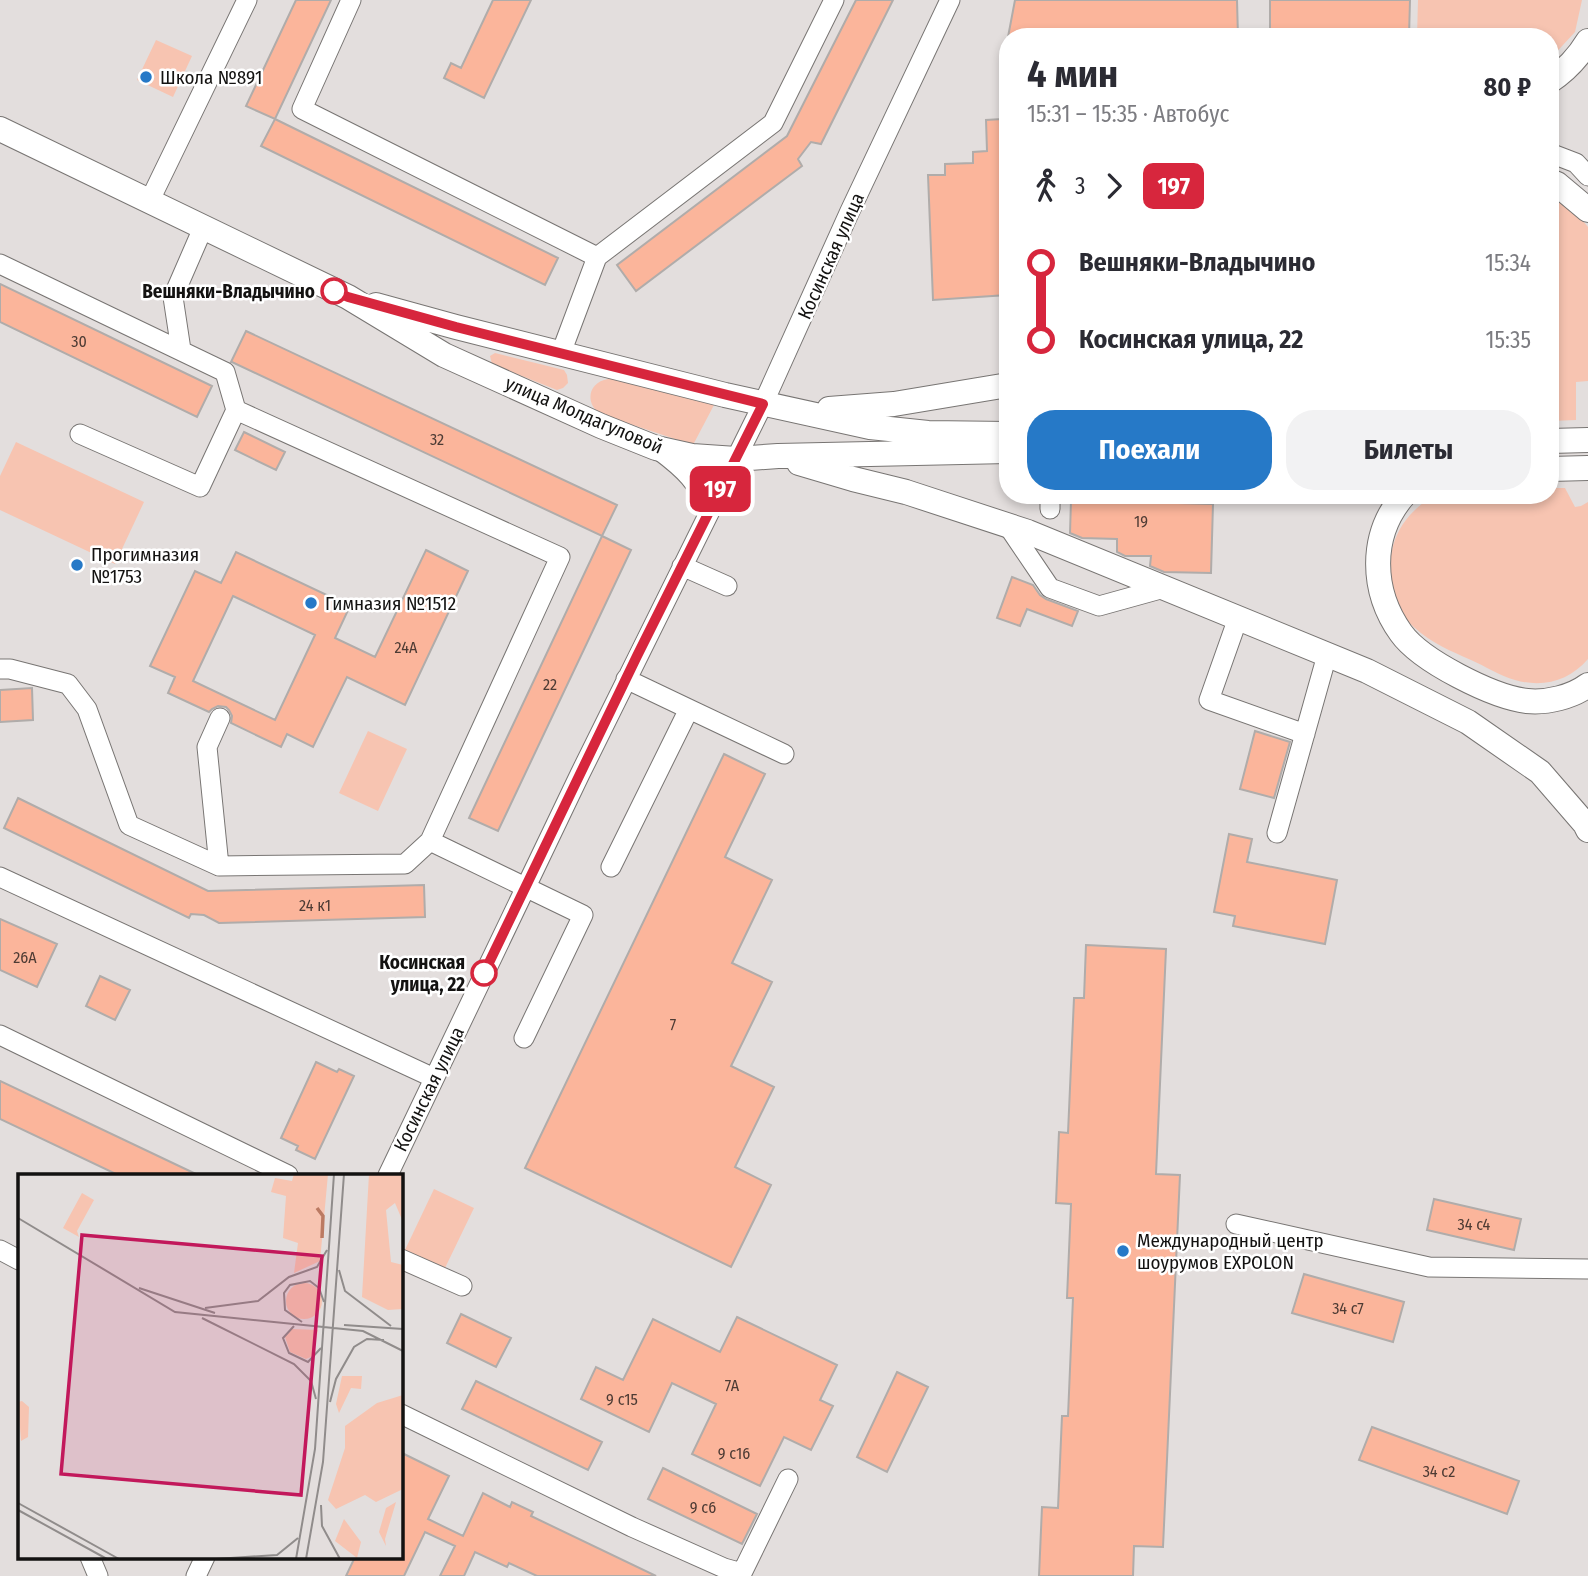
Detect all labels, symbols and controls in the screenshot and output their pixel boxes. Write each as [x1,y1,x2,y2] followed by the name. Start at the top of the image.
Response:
[1027,51,1118,97] text: 4 мин
[160,66,262,89] place label: Школа №891
[138,69,154,85] marker: Школа №891
[1484,72,1531,103] text: 80 ₽
[1027,100,1229,128] text: 15:31 – 15:35 · Автобус
[1027,167,1065,205] icon: walk
[1095,167,1133,205] icon: forward
[1075,172,1085,200] text: 3
[1157,172,1190,200] text: 197
[793,189,869,323] street label: Косинская улица
[1079,247,1315,278] text: Вешняки-Владычино
[1485,249,1531,277] text: 15:34
[321,278,347,304] marker: Вешняки-Владычино
[142,280,315,303] place label: Вешняки-Владычино
[1079,324,1303,355] text: Косинская улица, 22
[1485,326,1531,354] text: 15:35
[71,332,87,351] house number: 30
[502,371,666,459] street label: улица Молдагуловой
[1027,410,1272,490] button: Поехали
[1286,410,1531,490] button: Билеты
[430,430,444,449] house number: 32
[680,466,760,512] line badge: 197
[704,475,736,503] text: 197
[1134,512,1148,531] house number: 19
[91,543,199,588] place label: Прогимназия №1753
[69,557,85,573] marker: Прогимназия №1753
[325,592,456,615] place label: Гимназия №1512
[303,595,319,611] marker: Гимназия №1512
[395,638,418,657] house number: 24А
[543,675,557,694] house number: 22
[299,896,331,915] house number: 24 к1
[13,948,37,967] house number: 26А
[379,951,465,996] place label: Косинская улица, 22
[471,960,497,986] marker: Косинская улица, 22
[670,1015,677,1034] house number: 7
[389,1023,469,1155] street label: Косинская улица
[18,1174,402,1558] inset map
[1458,1215,1491,1234] house number: 34 с4
[1137,1229,1324,1274] place label: Международный центр шоурумов EXPOLON
[1115,1243,1131,1259] marker: Международный центр шоурумов EXPOLON
[1332,1299,1364,1318] house number: 34 с7
[725,1376,740,1395] house number: 7А
[606,1390,638,1409] house number: 9 с15
[718,1444,750,1463] house number: 9 с16
[1423,1462,1455,1481] house number: 34 с2
[690,1498,716,1517] house number: 9 с6

